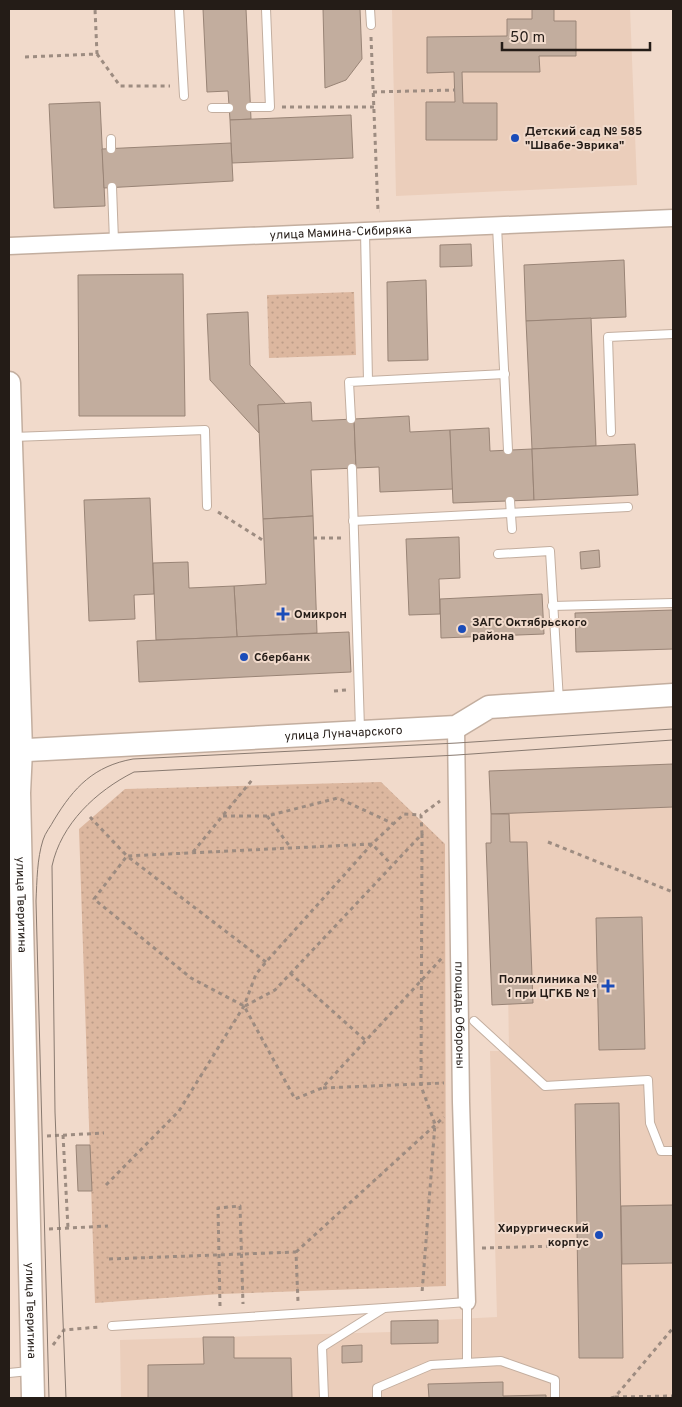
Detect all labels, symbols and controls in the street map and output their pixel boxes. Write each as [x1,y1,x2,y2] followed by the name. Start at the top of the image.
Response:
[502,20,650,52] scale bar
[510,29,545,48] text: 50 m
[525,124,642,154] place label: Детский сад № 585 "Швабе-Эврика"
[509,132,521,144] marker: Детский сад № 585 "Швабе-Эврика"
[269,222,412,244] street label: улица Мамина-Сибиряка
[276,607,290,621] marker: Омикрон
[294,607,347,623] place label: Омикрон
[472,615,587,645] place label: ЗАГС Октябрьского района
[456,623,468,635] marker: ЗАГС Октябрьского района
[254,650,310,666] place label: Сбербанк
[238,651,250,663] marker: Сбербанк
[284,723,403,745] street label: улица Луначарского
[11,856,30,953] street label: улица Тверитина
[450,961,468,1069] street label: площадь Обороны
[499,972,597,1002] place label: Поликлиника № 1 при ЦГКБ № 1
[601,979,615,993] marker: Поликлиника № 1 при ЦГКБ № 1
[498,1221,589,1251] place label: Хирургический корпус
[593,1229,605,1241] marker: Хирургический корпус
[21,1262,39,1359] street label: улица Тверитина

